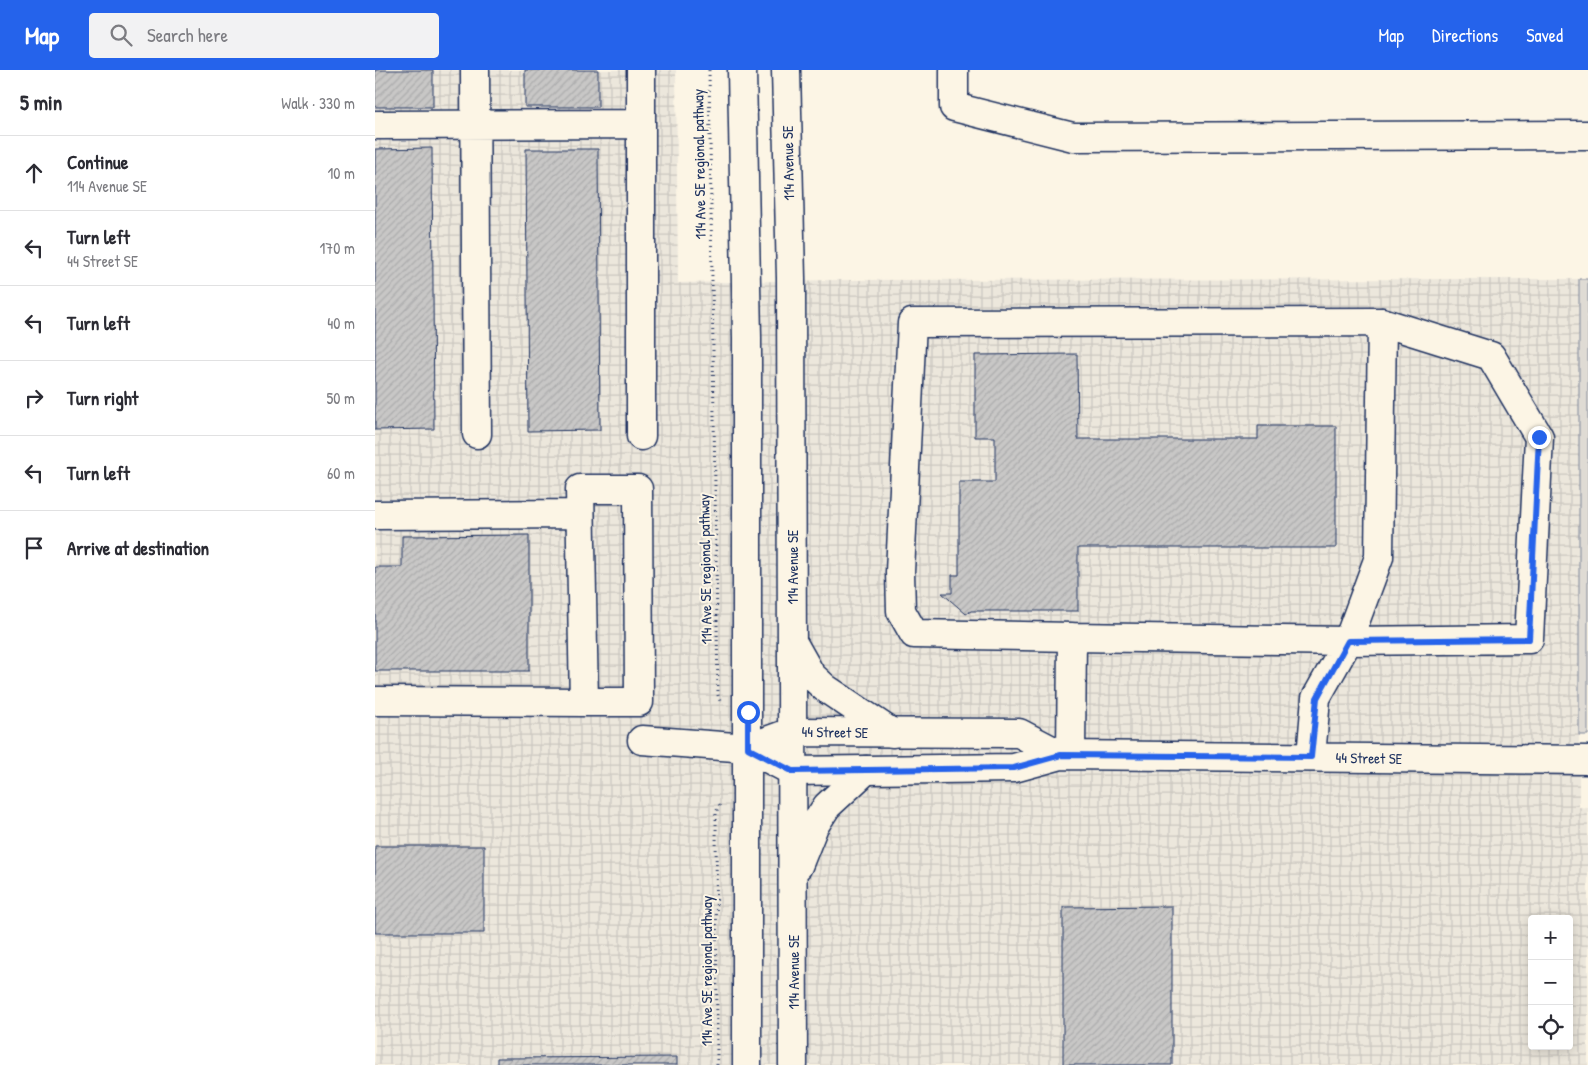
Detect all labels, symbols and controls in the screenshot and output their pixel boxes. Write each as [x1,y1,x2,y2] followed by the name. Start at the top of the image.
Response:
[89,13,439,58] search box
[25,19,59,51] text: Map
[107,21,135,49] icon: search
[147,22,228,48] text: Search here
[1379,23,1404,48] text: Map
[1432,23,1498,48] text: Directions
[1526,23,1563,48] text: Saved
[20,88,62,117] text: 5 min
[687,89,711,239] street label: 114 Ave SE regional pathway
[281,92,355,114] text: Walk · 330 m
[777,125,799,201] street label: 114 Avenue SE
[67,149,128,175] text: Continue
[20,159,48,187] icon: ahead
[327,162,355,184] text: 10 m
[67,175,147,197] text: 114 Avenue SE
[67,224,130,250] text: Turn left
[20,234,48,262] icon: left
[320,237,355,259] text: 170 m
[67,250,138,272] text: 44 Street SE
[20,309,48,337] icon: left
[67,310,130,336] text: Turn left
[327,312,355,334] text: 40 m
[20,384,48,412] icon: right
[67,385,138,411] text: Turn right
[327,387,355,409] text: 50 m
[1528,426,1551,449] route end
[20,459,48,487] icon: left
[67,460,130,486] text: Turn left
[327,462,355,484] text: 60 m
[693,494,717,644] street label: 114 Ave SE regional pathway
[782,529,803,604] street label: 114 Avenue SE
[20,534,48,562] icon: arrive
[67,535,209,561] text: Arrive at destination
[737,701,760,724] route start
[802,721,869,743] street label: 44 Street SE
[1336,747,1403,769] street label: 44 Street SE
[696,896,717,1046] street label: 114 Ave SE regional pathway
[1528,915,1573,1050] map controls
[1528,915,1573,960] button: +
[783,934,804,1009] street label: 114 Avenue SE
[1528,960,1573,1005] button: −
[1528,1005,1573,1050] button: locate

